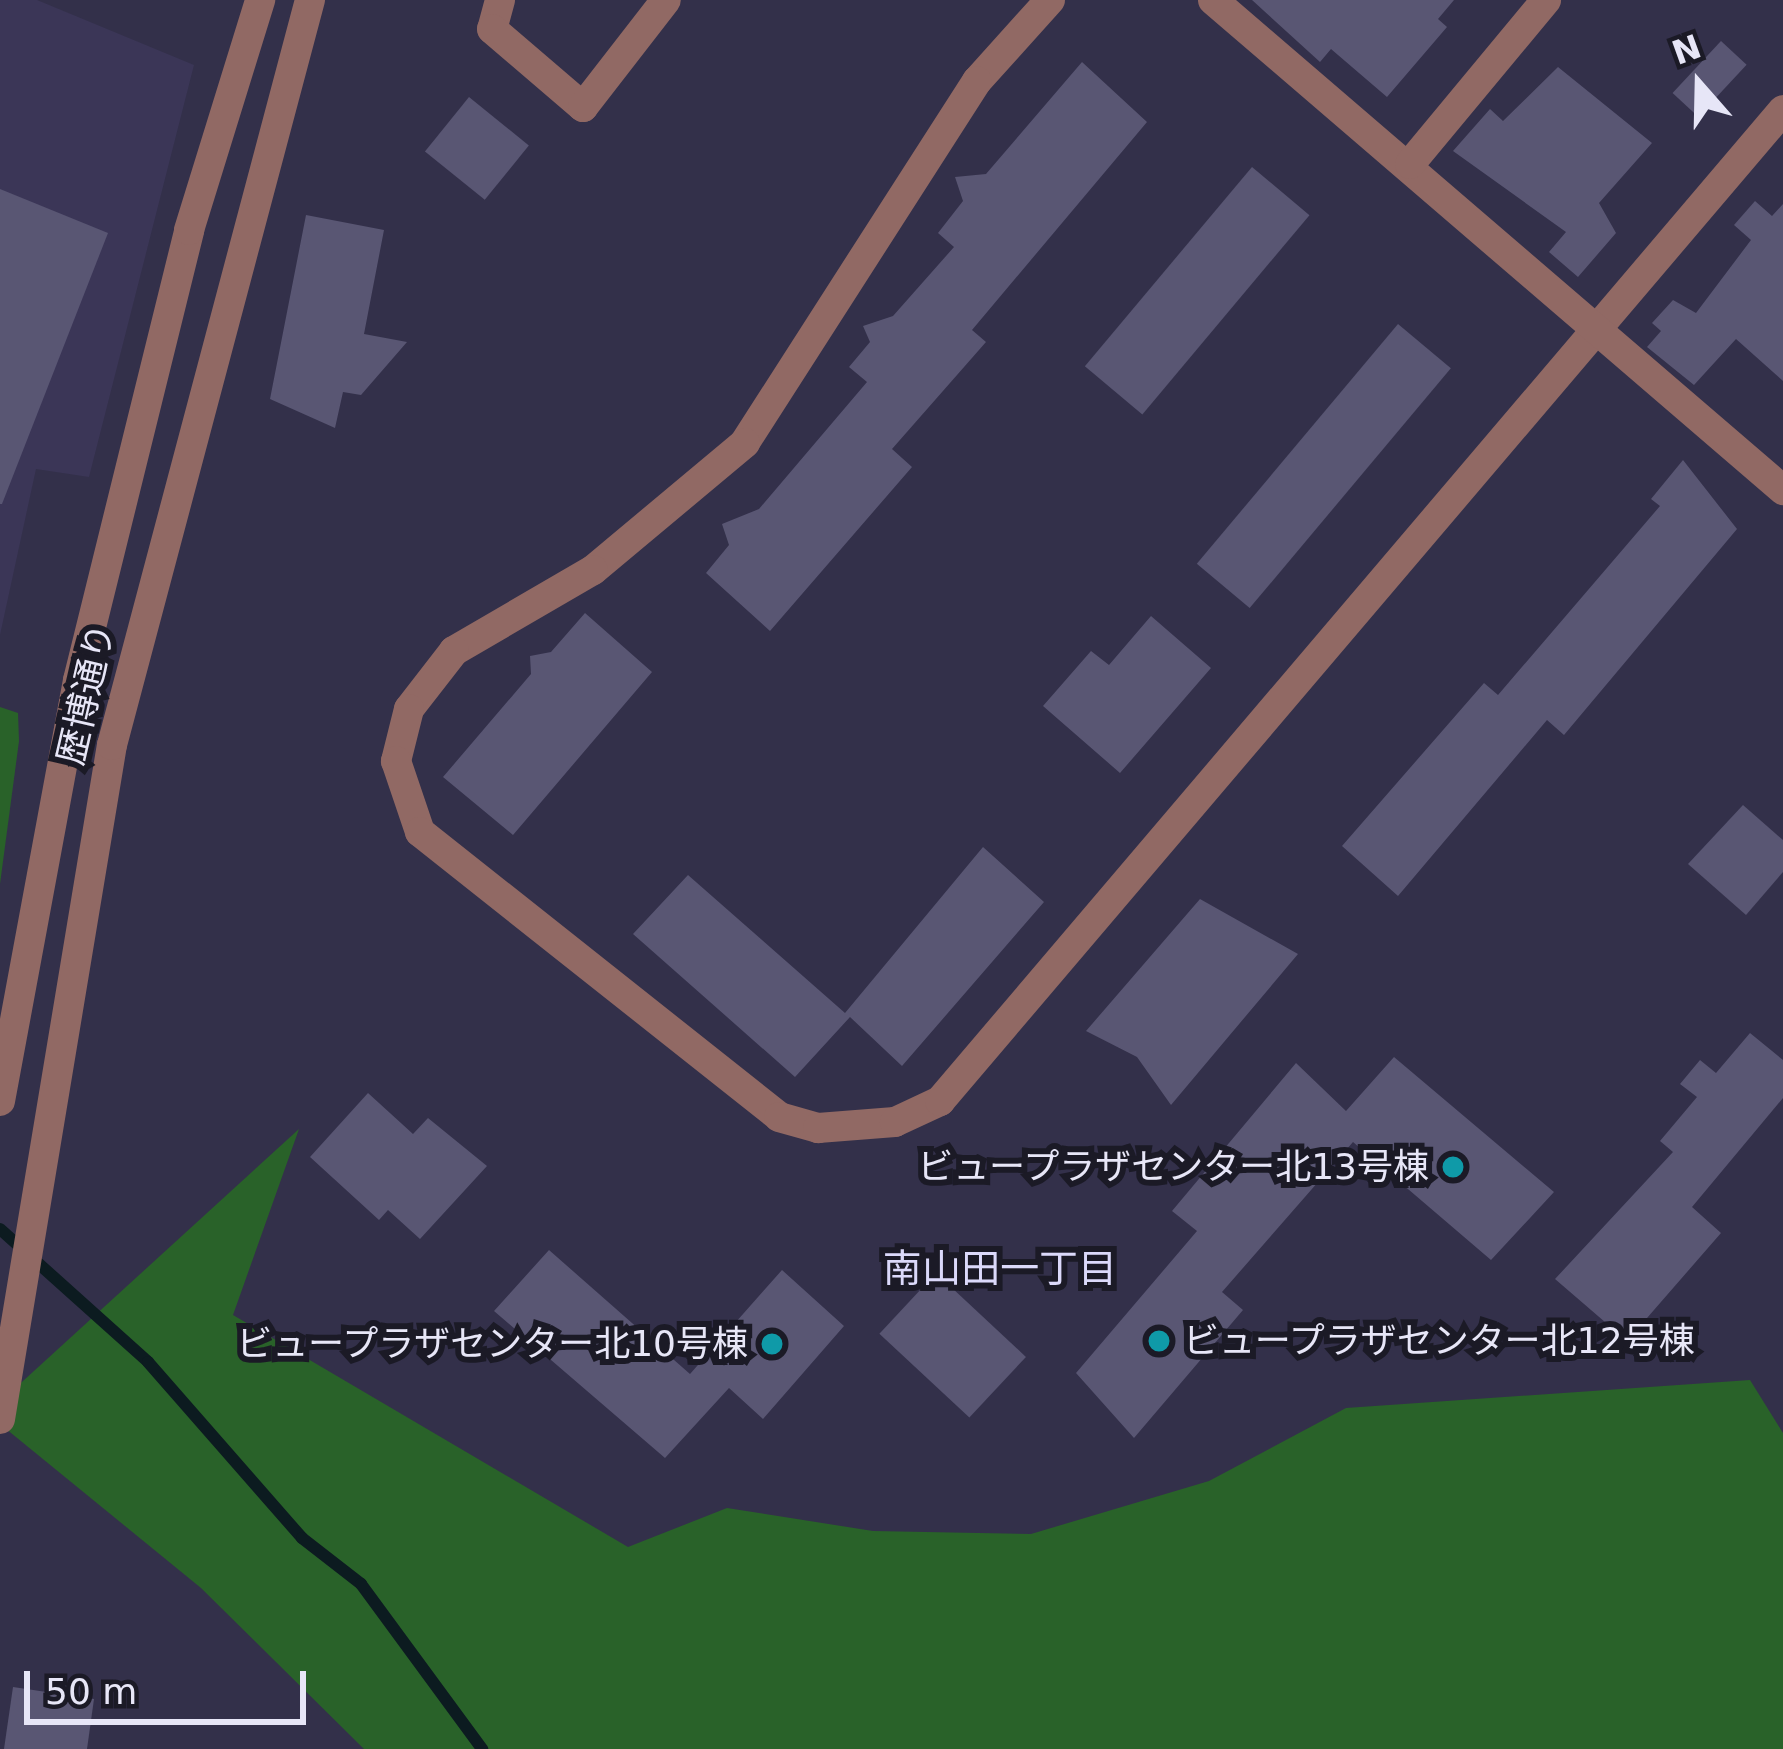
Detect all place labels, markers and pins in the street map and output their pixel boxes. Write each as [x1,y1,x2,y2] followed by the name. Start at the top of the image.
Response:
[915,1145,1429,1189] place label: ビュープラザセンター北13号棟
[1440,1154,1466,1180] marker: ビュープラザセンター北13号棟
[1183,1319,1697,1363] place label: ビュープラザセンター北12号棟
[234,1322,748,1366] place label: ビュープラザセンター北10号棟
[1146,1328,1172,1354] marker: ビュープラザセンター北12号棟
[759,1331,785,1357] marker: ビュープラザセンター北10号棟

